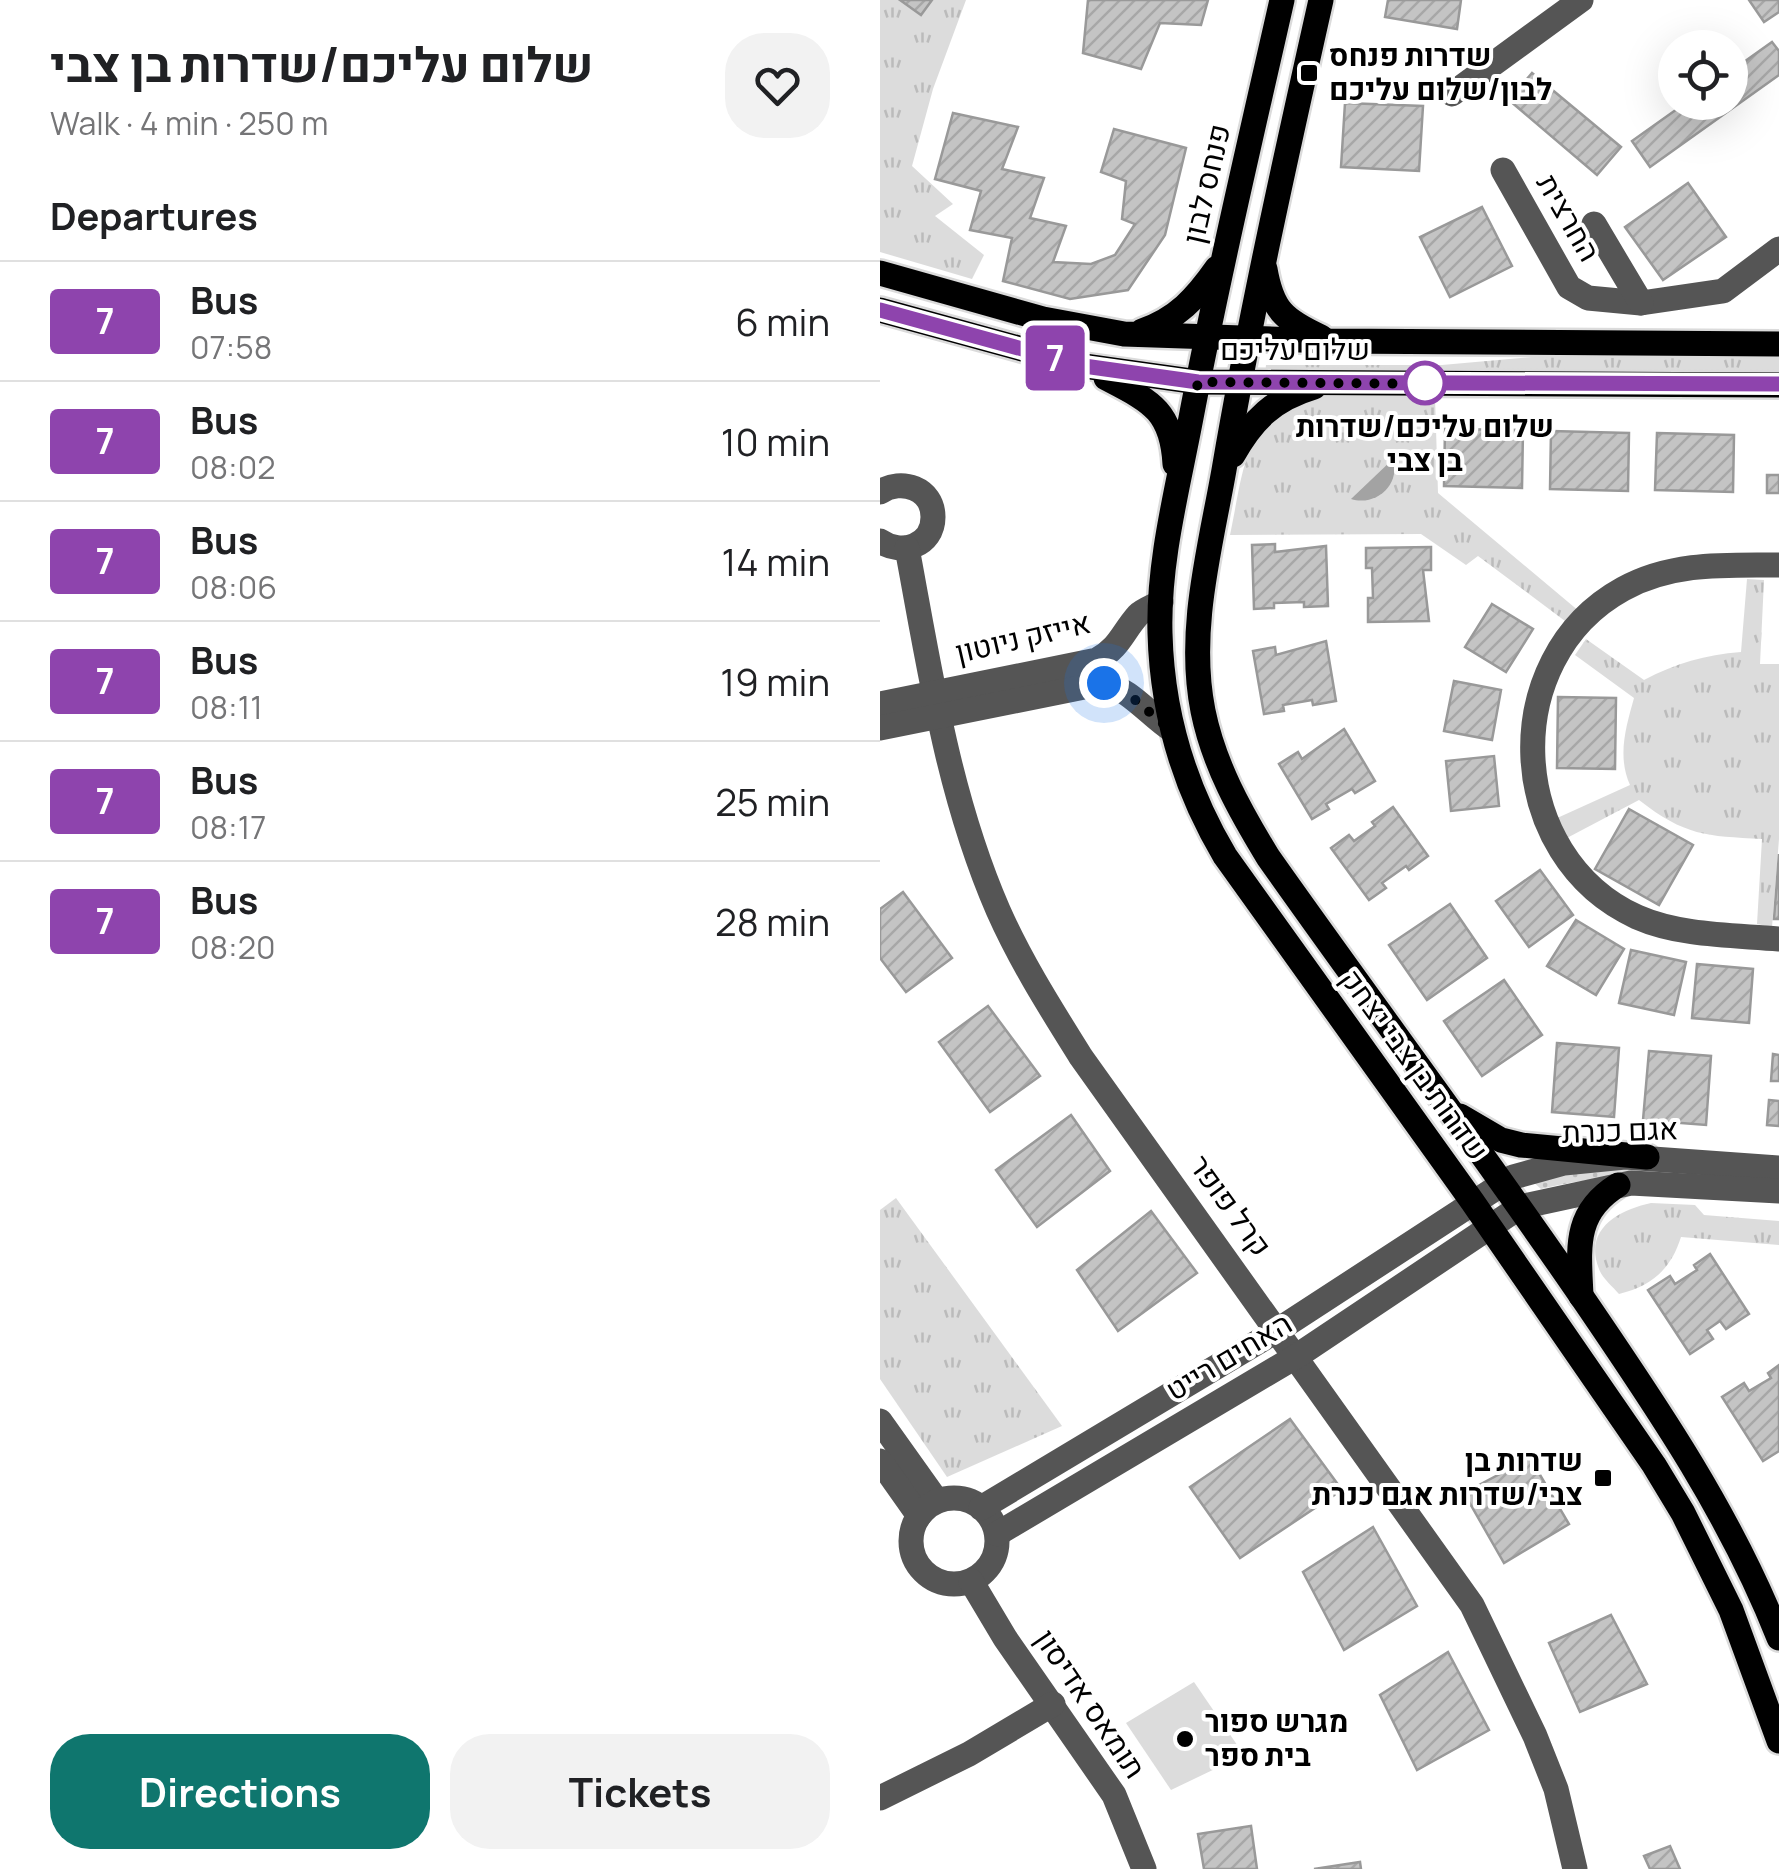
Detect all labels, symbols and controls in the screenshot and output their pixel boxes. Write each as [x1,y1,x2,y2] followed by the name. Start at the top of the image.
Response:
[1658,30,1748,120] map controls
[1658,30,1748,120] button: locate
[50,31,594,96] text: שלום עליכם/שדרות בן צבי
[725,33,830,138] button: heart
[1329,34,1552,109] place label: שדרות פנחס לבון/שלום עליכם
[1298,62,1320,84] marker: שדרות פנחס לבון/שלום עליכם
[50,101,328,145] text: Walk · 4 min · 250 m
[1172,120,1239,248] street label: פנחס לבון
[1528,166,1611,269] street label: החרצית
[50,189,258,241] text: Departures
[190,273,258,325] text: Bus
[735,295,830,347] text: 6 min
[96,297,114,345] text: 7
[190,325,272,369] text: 07:58
[1022,326,1088,390] line badge: 7
[1220,328,1370,369] street label: שלום עליכם
[1046,334,1064,382] text: 7
[1404,362,1446,404] marker: שלום עליכם/שדרות בן צבי
[190,393,258,445] text: Bus
[1296,405,1554,480] place label: שלום עליכם/שדרות בן צבי
[721,415,830,467] text: 10 min
[96,417,114,465] text: 7
[190,445,275,489] text: 08:02
[190,513,258,565] text: Bus
[722,535,830,587] text: 14 min
[96,537,114,585] text: 7
[190,565,277,609] text: 08:06
[951,601,1094,672] street label: אייזק ניוטון
[190,633,258,685] text: Bus
[720,655,830,707] text: 19 min
[96,657,114,705] text: 7
[1079,658,1129,708] your location
[190,685,263,729] text: 08:11
[190,753,258,805] text: Bus
[715,775,830,827] text: 25 min
[96,777,114,825] text: 7
[190,805,266,849] text: 08:17
[190,873,258,925] text: Bus
[715,895,830,947] text: 28 min
[96,897,114,945] text: 7
[190,925,275,969] text: 08:20
[1332,960,1499,1168] street label: שדרות בן צבי יצחק
[1561,1107,1679,1152] street label: אגם כנרת
[1181,1146,1282,1264] street label: קרל פופר
[1157,1302,1299,1409] street label: האחים רייט
[1312,1439,1583,1514] place label: שדרות בן צבי/שדרות אגם כנרת
[1592,1467,1614,1489] marker: שדרות בן צבי/שדרות אגם כנרת
[1026,1621,1156,1786] street label: תומאס אדיסון
[1205,1700,1348,1775] place label: מגרש ספור בית ספר
[1174,1728,1196,1750] marker: מגרש ספור בית ספר
[50,1734,430,1849] button: Directions
[450,1734,830,1849] button: Tickets

